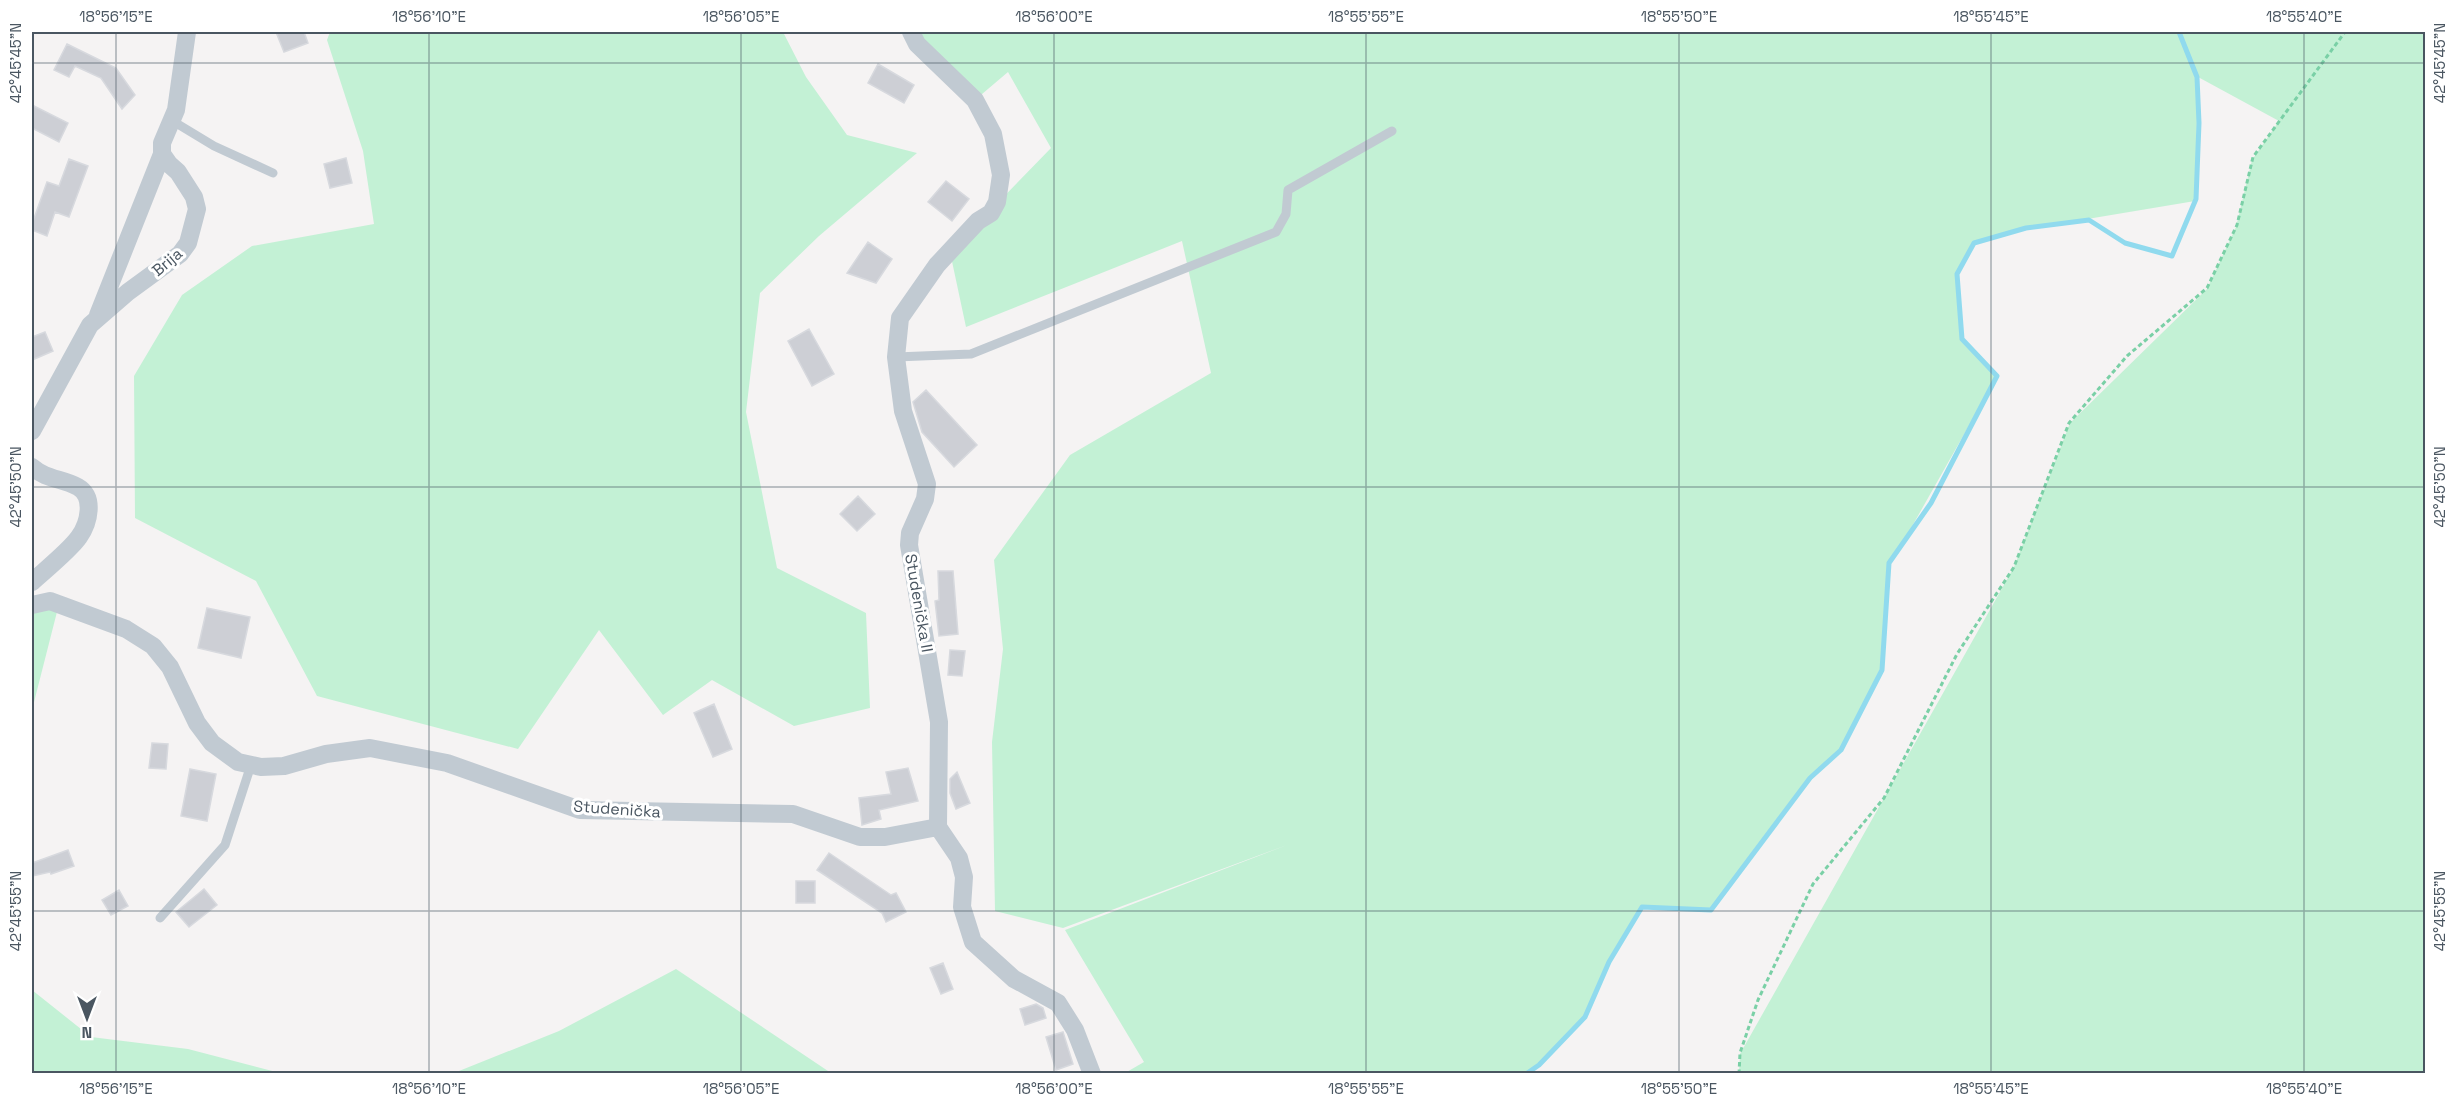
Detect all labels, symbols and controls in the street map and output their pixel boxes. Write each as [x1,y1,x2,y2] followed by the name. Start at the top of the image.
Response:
[79,7,153,26] text: 18°56'15"E
[392,7,466,26] text: 18°56'10"E
[703,7,779,26] text: 18°56'05"E
[1015,7,1093,26] text: 18°56'00"E
[1328,7,1404,26] text: 18°55'55"E
[1641,7,1717,26] text: 18°55'50"E
[1953,7,2029,26] text: 18°55'45"E
[2266,7,2342,26] text: 18°55'40"E
[6,23,25,103] text: 42°45'45"N
[2430,23,2449,103] text: 42°45'45"N
[147,243,187,281] street label: Brija
[6,446,25,528] text: 42°45'50"N
[2430,446,2449,528] text: 42°45'50"N
[900,552,938,654] street label: Studenička II
[573,795,661,823] street label: Studenička
[6,871,25,951] text: 42°45'55"N
[2430,871,2449,951] text: 42°45'55"N
[57,988,117,1048] north arrow
[82,1022,92,1043] text: N
[79,1079,153,1098] text: 18°56'15"E
[392,1079,466,1098] text: 18°56'10"E
[703,1079,779,1098] text: 18°56'05"E
[1015,1079,1093,1098] text: 18°56'00"E
[1328,1079,1404,1098] text: 18°55'55"E
[1641,1079,1717,1098] text: 18°55'50"E
[1953,1079,2029,1098] text: 18°55'45"E
[2266,1079,2342,1098] text: 18°55'40"E

